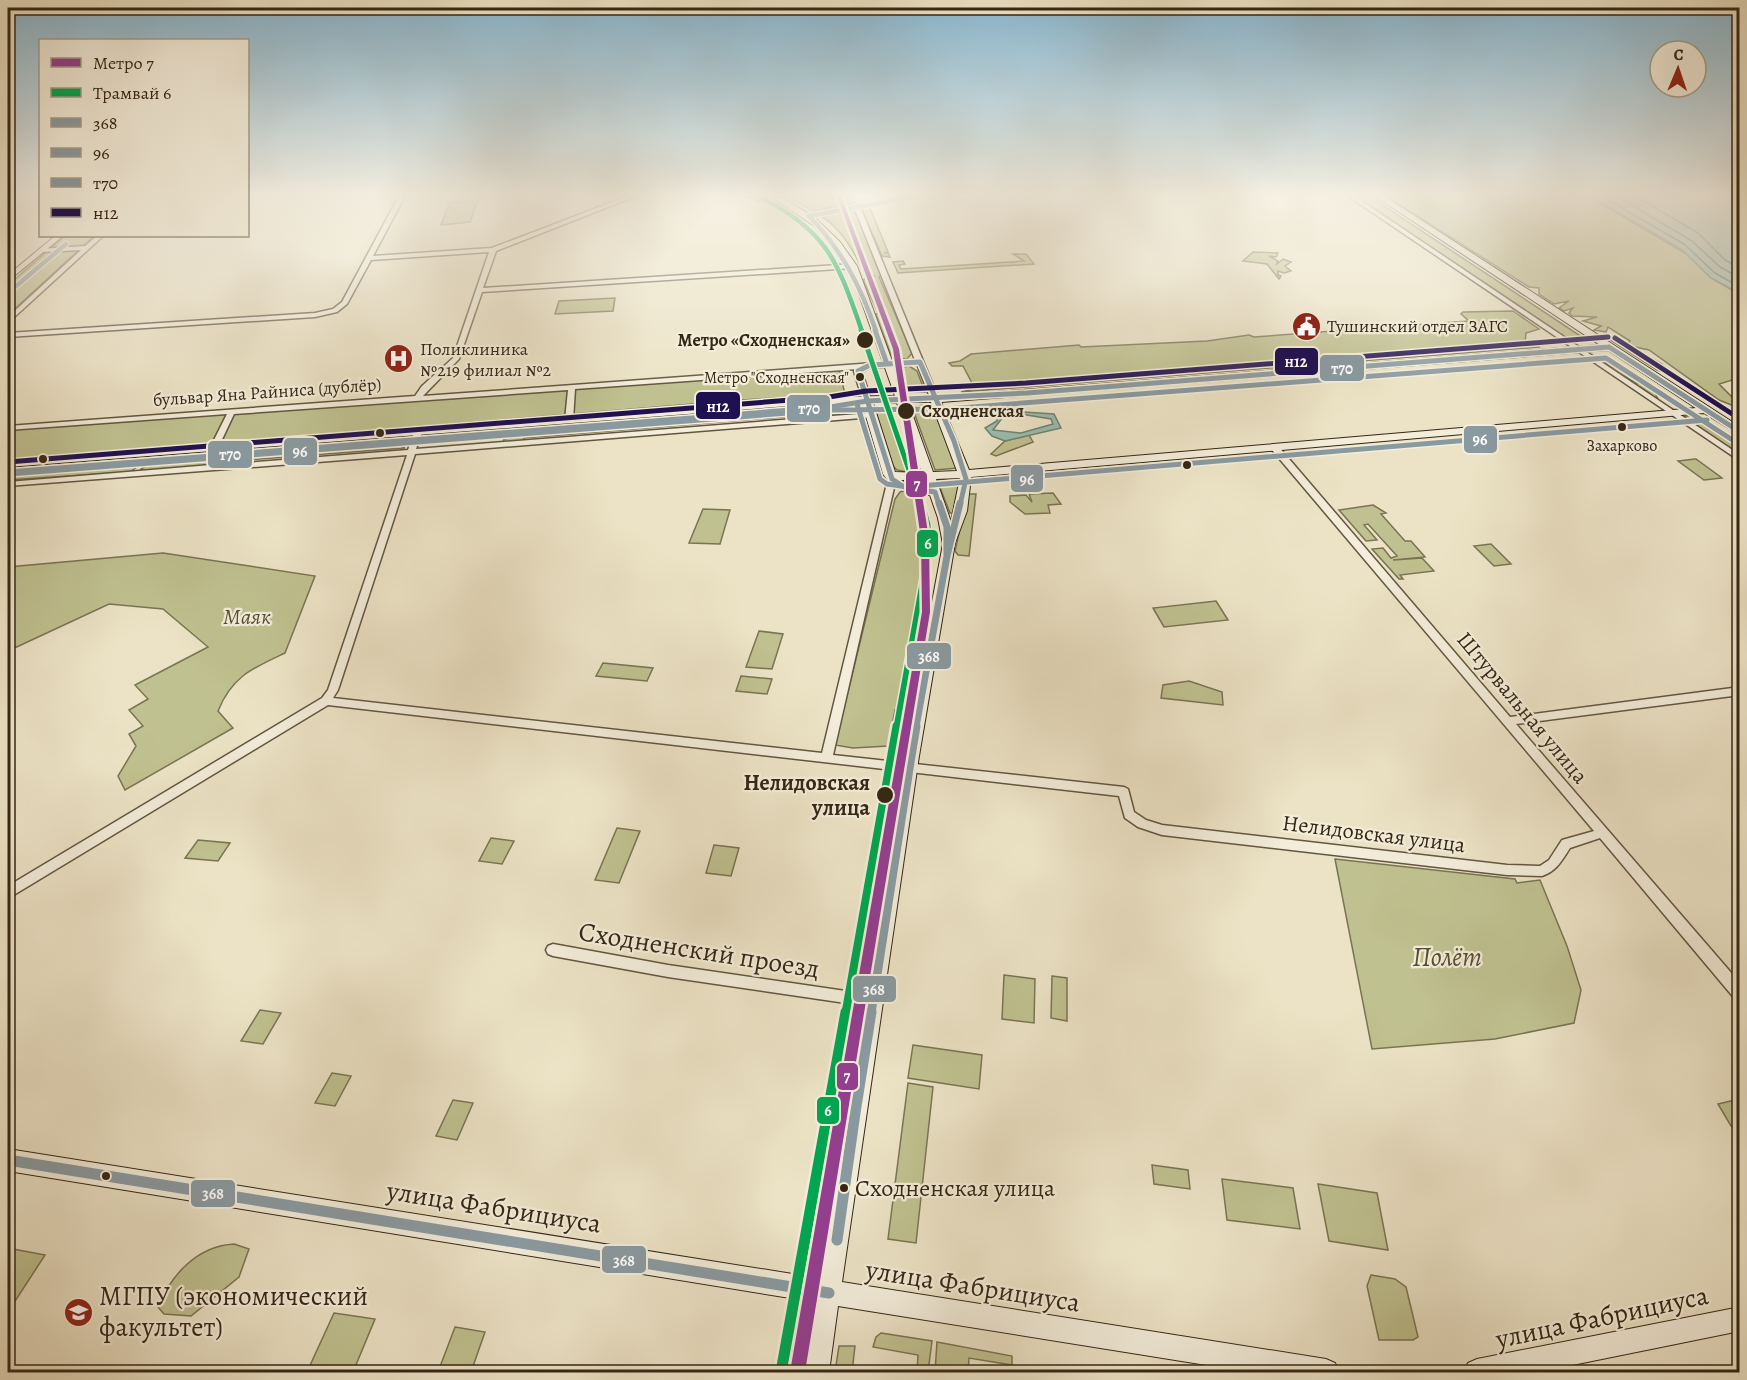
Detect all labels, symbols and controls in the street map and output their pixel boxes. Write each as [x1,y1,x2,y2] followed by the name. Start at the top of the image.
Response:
[39,39,249,237] legend
[1648,39,1708,99] north arrow
[1673,44,1684,66] text: С
[93,51,154,75] text: Метро 7
[93,81,171,105] text: Трамвай 6
[93,111,118,135] text: 368
[93,141,110,165] text: 96
[93,171,118,195] text: т70
[93,201,119,225] text: н12
[1290,310,1322,342] public building icon: Тушинский отдел ЗАГС
[1327,314,1508,338] place label: Тушинский отдел ЗАГС
[678,328,850,352] place label: Метро «Сходненская»
[855,330,875,350] marker: Метро «Сходненская»
[420,337,552,382] place label: Поликлиника №219 филиал №2
[383,343,415,375] hospital icon: Поликлиника №219 филиал №2
[1274,347,1319,376] line badge: н12
[1285,351,1308,373] text: н12
[1319,354,1365,382] line badge: т70
[1331,358,1353,380] text: т70
[704,367,849,389] place label: Метро "Сходненская"
[854,371,866,383] marker: Метро "Сходненская"
[152,372,382,412] street label: бульвар Яна Райниса (дублёр)
[695,391,741,420] line badge: н12
[786,394,831,423] line badge: т70
[707,396,730,418] text: н12
[798,398,820,420] text: т70
[921,399,1024,423] place label: Сходненская
[896,401,916,421] marker: Сходненская
[1616,421,1628,433] marker: Захарково
[1463,425,1498,454] line badge: 96
[374,427,386,439] unlabelled marker
[1473,429,1488,451] text: 96
[1587,435,1657,457] place label: Захарково
[283,437,318,466] line badge: 96
[207,440,253,469] line badge: т70
[293,441,308,463] text: 96
[219,444,241,466] text: т70
[37,453,49,465] unlabelled marker
[1181,459,1193,471] unlabelled marker
[1010,464,1044,493] line badge: 96
[1020,469,1035,491] text: 96
[905,470,928,498] line badge: 7
[914,474,921,496] text: 7
[916,529,939,558] line badge: 6
[924,533,932,555] text: 6
[223,602,271,632] park label: Маяк
[1450,625,1595,791] street label: Штурвальная улица
[906,642,952,670] line badge: 368
[918,646,940,668] text: 368
[744,768,871,823] place label: Нелидовская улица
[875,785,895,805] marker: Нелидовская улица
[1281,808,1468,860] street label: Нелидовская улица
[576,913,822,987] street label: Сходненский проезд
[1412,939,1482,975] park label: Полёт
[852,975,897,1003] line badge: 368
[863,979,885,1001] text: 368
[836,1062,859,1091] line badge: 7
[844,1066,851,1088] text: 7
[816,1096,840,1125] line badge: 6
[824,1100,832,1122] text: 6
[100,1170,112,1182] unlabelled marker
[383,1172,604,1242] street label: улица Фабрициуса
[855,1172,1055,1204] place label: Сходненская улица
[190,1179,236,1208] line badge: 368
[838,1182,850,1194] marker: Сходненская улица
[202,1183,224,1205] text: 368
[601,1245,647,1274] line badge: 368
[613,1250,635,1272] text: 368
[862,1251,1083,1321] street label: улица Фабрициуса
[1491,1277,1712,1357] street label: улица Фабрициуса
[99,1278,368,1345] place label: МГПУ (экономический факультет)
[62,1296,94,1328] school or university icon: МГПУ (экономический факультет)

